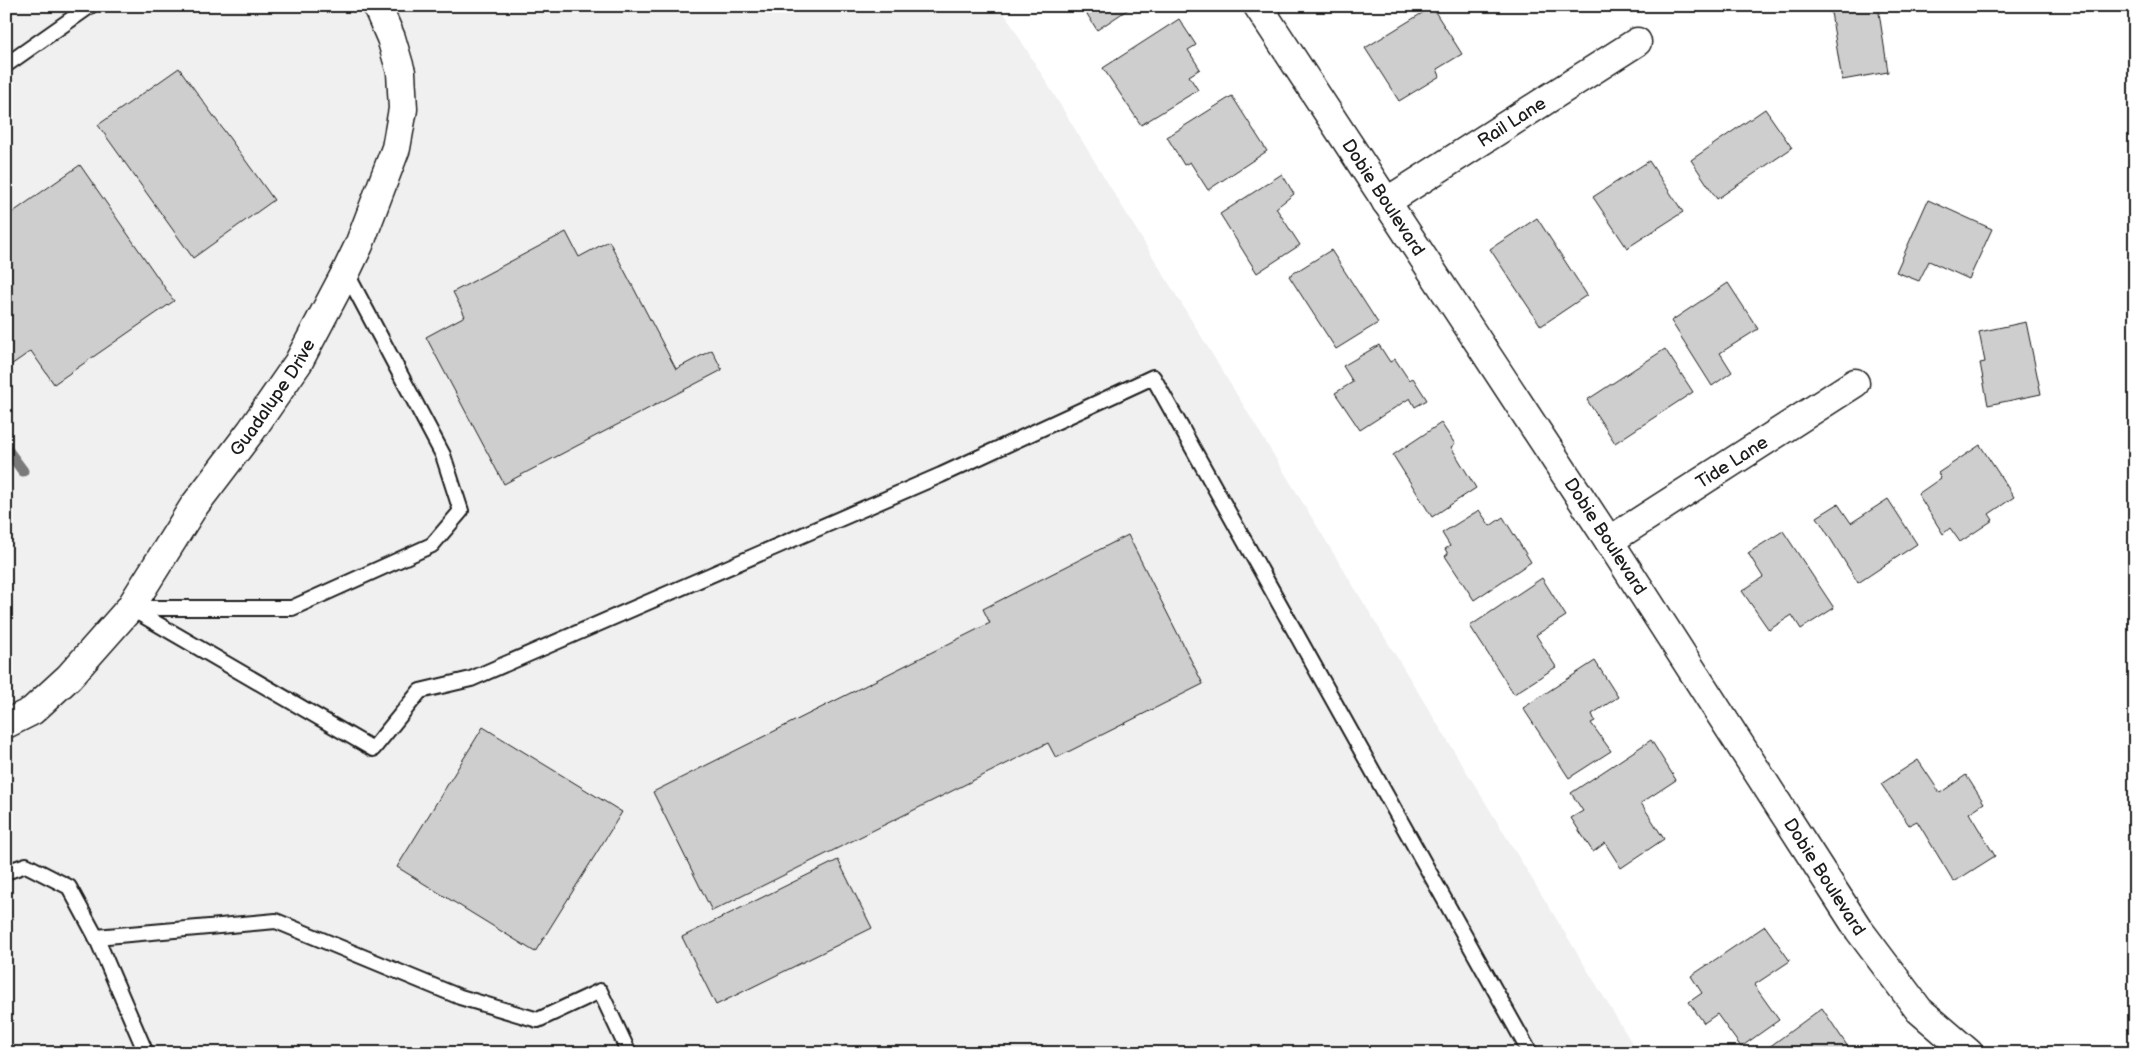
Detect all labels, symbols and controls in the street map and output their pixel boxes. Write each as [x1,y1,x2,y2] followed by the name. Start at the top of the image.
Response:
[1474,93,1550,152] street label: Rail Lane
[1337,136,1429,260] street label: Dobie Boulevard
[226,335,320,460] street label: Guadalupe Drive
[1692,432,1772,493] street label: Tide Lane
[1560,474,1651,599] street label: Dobie Boulevard
[1779,815,1870,940] street label: Dobie Boulevard

